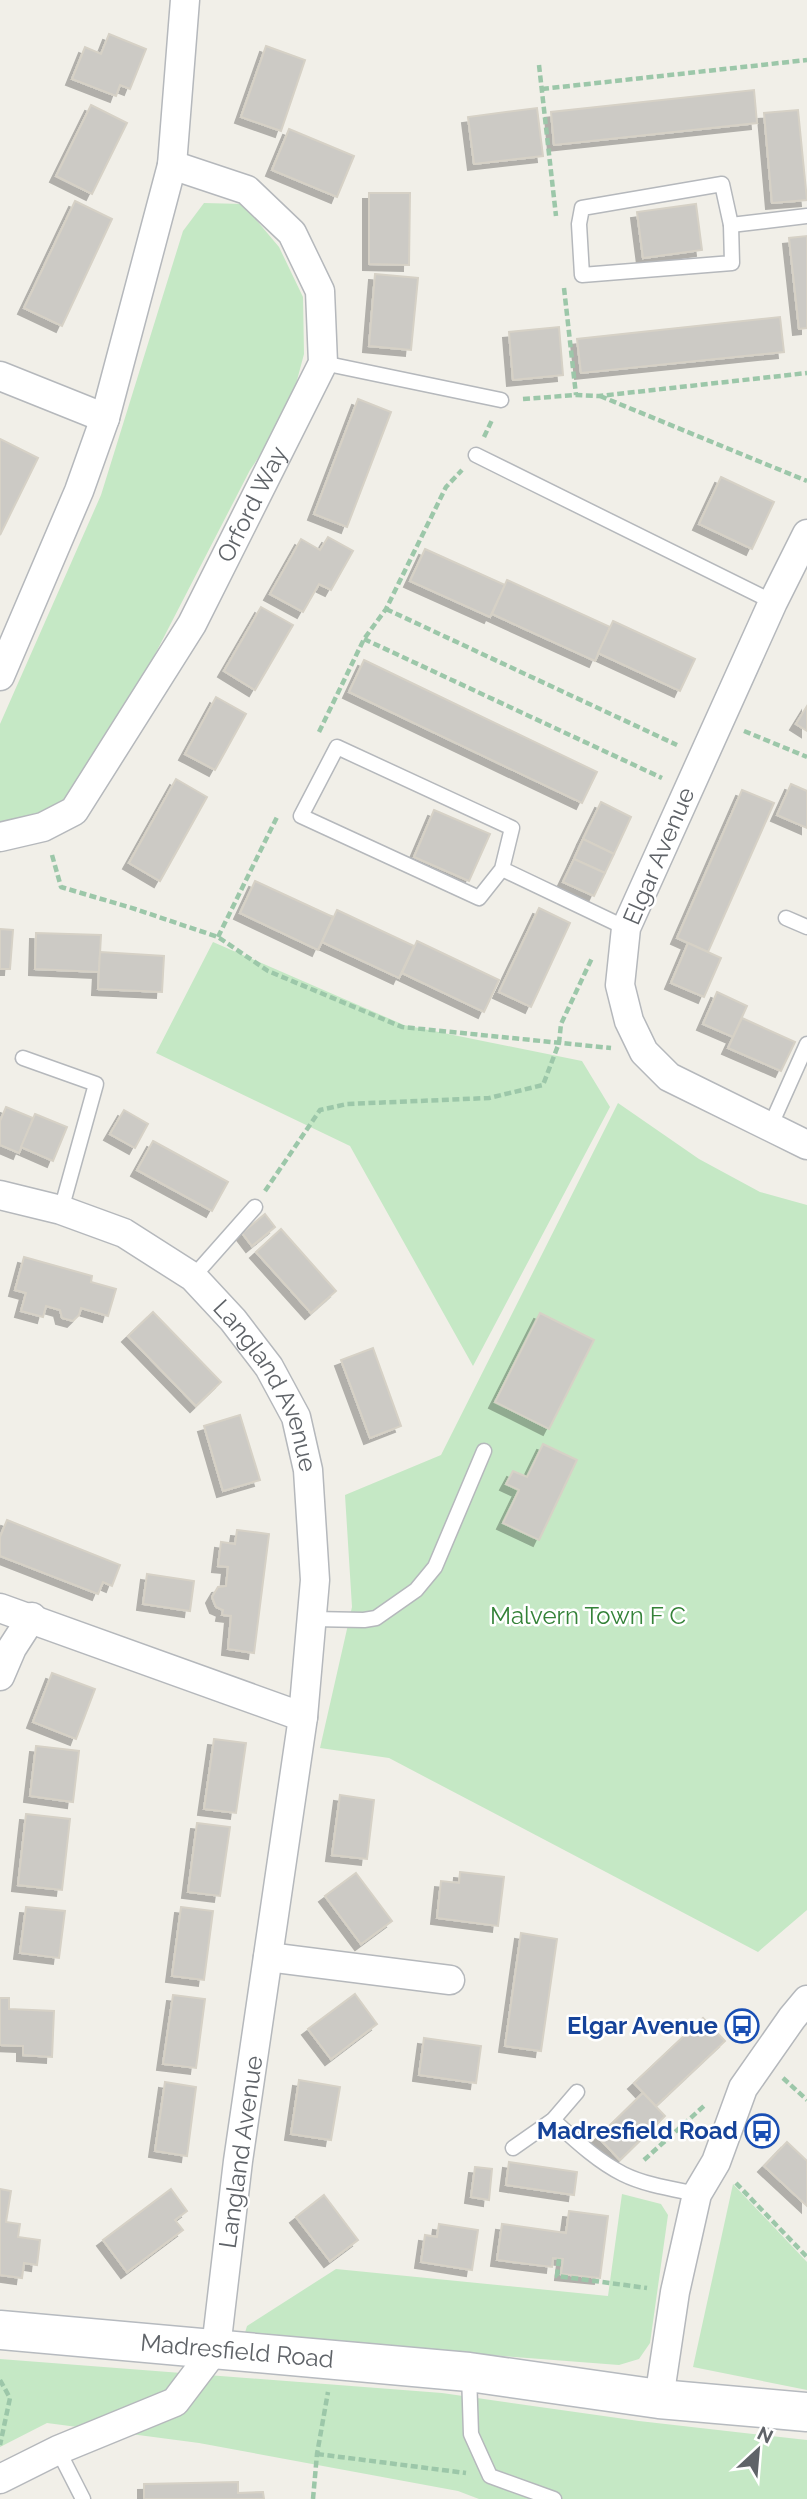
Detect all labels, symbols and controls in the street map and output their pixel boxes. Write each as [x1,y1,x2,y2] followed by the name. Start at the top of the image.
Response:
[210,441,293,567] street label: Orford Way
[617,783,701,929] street label: Elgar Avenue
[207,1293,323,1474] street label: Langland Avenue
[490,1601,686,1630] park label: Malvern Town F C
[723,2007,761,2045] bus stop icon: Elgar Avenue
[567,2011,718,2040] place label: Elgar Avenue
[213,2054,268,2250] street label: Langland Avenue
[743,2112,781,2150] bus stop icon: Madresfield Road
[537,2116,738,2145] place label: Madresfield Road
[139,2328,335,2374] street label: Madresfield Road
[723,2415,793,2485] north arrow
[754,2422,777,2448] text: N

